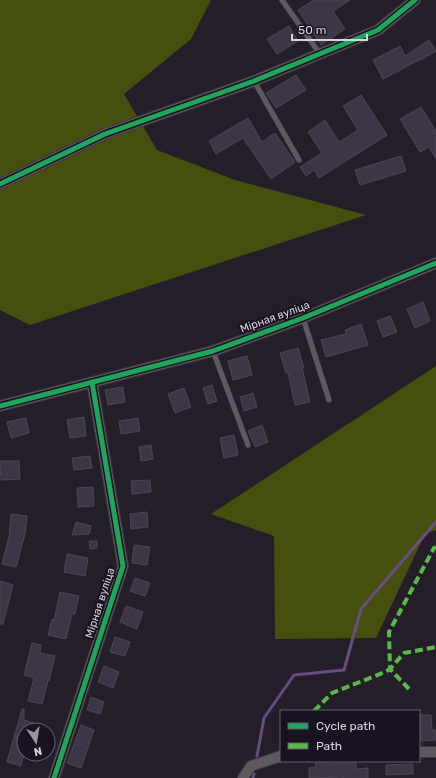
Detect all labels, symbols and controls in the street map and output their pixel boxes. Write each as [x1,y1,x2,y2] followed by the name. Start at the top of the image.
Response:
[292,16,367,42] scale bar
[298,23,326,37] text: 50 m
[238,298,312,336] street label: Мірная вуліца
[83,566,117,640] street label: Мірная вуліца
[280,710,420,762] legend
[316,719,375,733] text: Cycle path
[16,722,56,762] north arrow
[316,739,342,753] text: Path
[33,744,43,758] text: N

